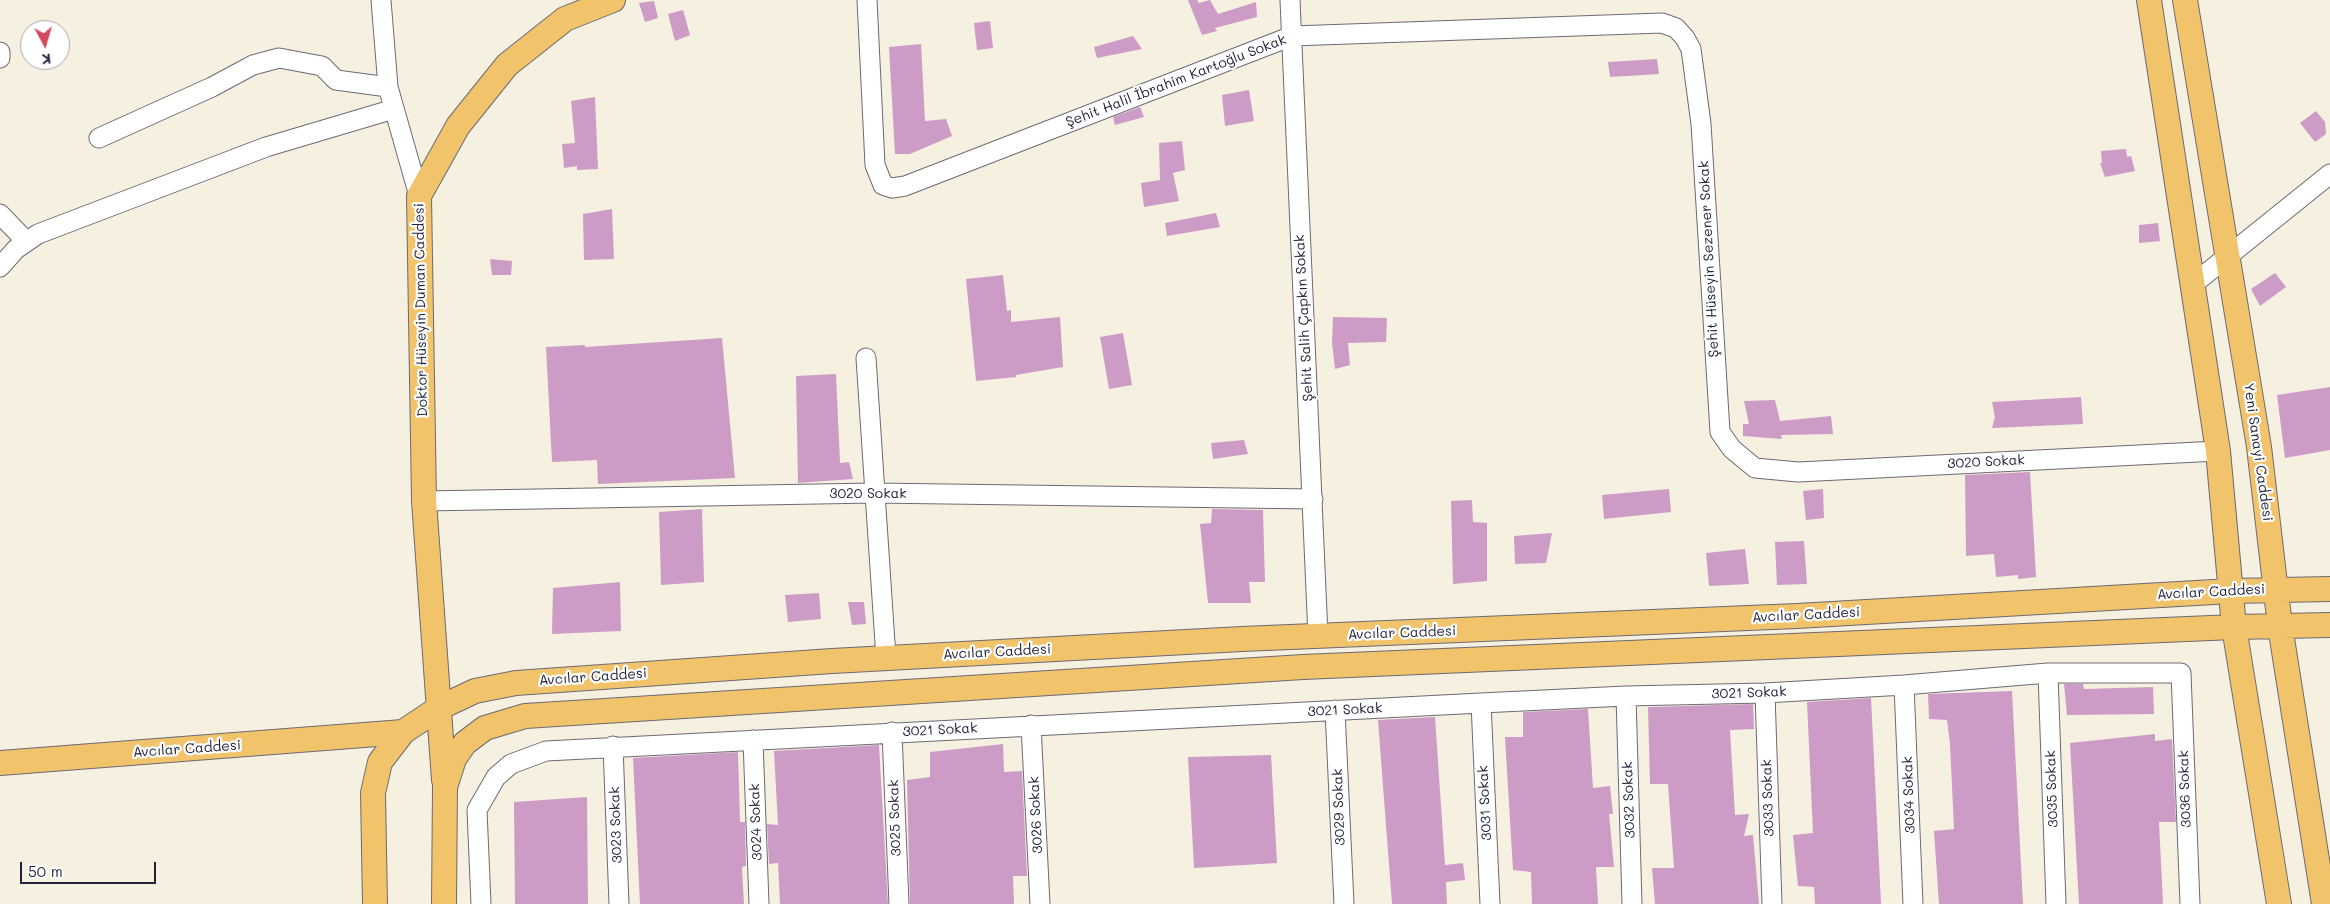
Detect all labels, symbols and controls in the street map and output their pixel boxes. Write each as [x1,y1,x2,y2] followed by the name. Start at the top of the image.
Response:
[20,20,70,70] north arrow
[1063,31,1289,131] street label: Şehit Halil İbrahim Kartoğlu Sokak
[41,49,52,69] text: K
[1695,160,1723,358] street label: Şehit Hüseyin Sezener Sokak
[411,203,431,417] street label: Doktor Hüseyin Duman Caddesi
[1291,234,1317,402] street label: Şehit Salih Çapkın Sokak
[2240,382,2276,522] street label: Yeni Sanayi Caddesi
[1947,452,2025,472] street label: 3020 Sokak
[829,486,907,502] street label: 3020 Sokak
[2156,581,2266,603] street label: Avcılar Caddesi
[1751,604,1861,626] street label: Avcılar Caddesi
[1348,623,1456,643] street label: Avcılar Caddesi
[942,641,1052,663] street label: Avcılar Caddesi
[538,665,648,689] street label: Avcılar Caddesi
[1711,683,1787,703] street label: 3021 Sokak
[1307,700,1383,720] street label: 3021 Sokak
[902,720,978,740] street label: 3021 Sokak
[132,737,242,761] street label: Avcılar Caddesi
[2042,750,2062,828] street label: 3035 Sokak
[2175,750,2195,828] street label: 3036 Sokak
[1899,756,1919,834] street label: 3034 Sokak
[1758,759,1778,837] street label: 3033 Sokak
[1619,761,1639,839] street label: 3032 Sokak
[1475,765,1495,841] street label: 3031 Sokak
[1329,768,1349,846] street label: 3029 Sokak
[1026,776,1046,854] street label: 3026 Sokak
[885,779,905,857] street label: 3025 Sokak
[746,783,766,861] street label: 3024 Sokak
[606,786,626,864] street label: 3023 Sokak
[22,852,159,884] scale bar
[28,861,63,881] text: 50 m

